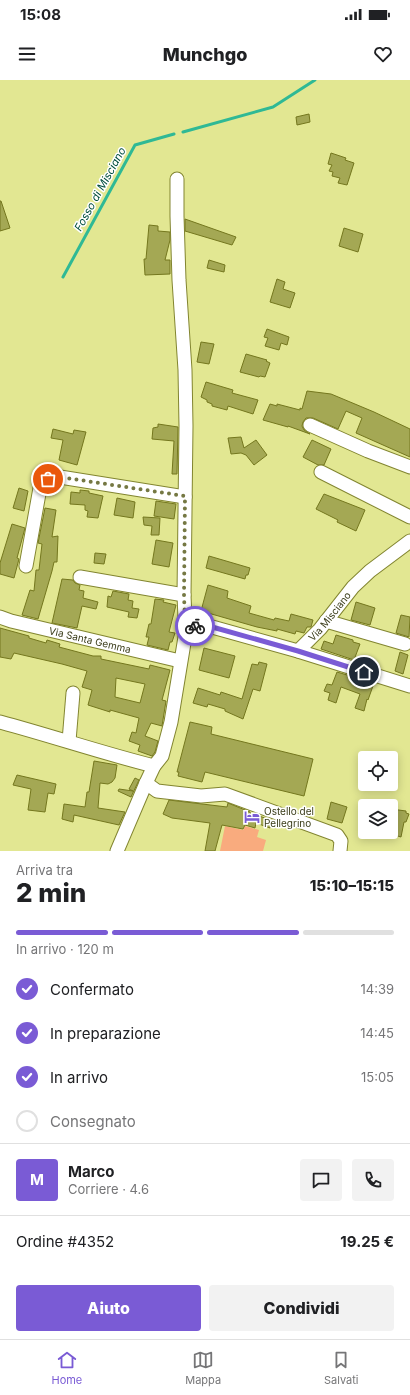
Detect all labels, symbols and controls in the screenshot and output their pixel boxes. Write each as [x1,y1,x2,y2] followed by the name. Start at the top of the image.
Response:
[20,5,61,24] text: 15:08
[16,43,38,65] icon: menu
[372,43,394,65] icon: heart
[163,44,247,65] text: Munchgo
[71,144,129,233] water label: Fosso di Misciano
[31,462,65,496] pin
[37,468,59,490] icon: bag
[306,589,353,643] street label: Via Misciano
[175,606,215,646] courier
[184,615,206,637] icon: bike
[48,624,132,655] street label: Via Santa Gemma
[347,655,381,689] pin
[353,661,375,683] icon: home
[358,751,398,839] map controls
[358,751,398,791] button: locate
[358,799,398,839] button: layers
[264,805,314,829] place label: Ostello del Pellegrino
[243,808,261,826] hotel icon: Ostello del Pellegrino
[16,862,73,878] text: Arriva tra
[310,876,394,895] text: 15:10–15:15
[16,877,86,908] text: 2 min
[16,941,114,957] text: In arrivo · 120 m
[16,978,38,1000] icon: check
[50,980,134,999] text: Confermato
[360,981,394,997] text: 14:39
[16,1022,38,1044] icon: check
[50,1024,161,1043] text: In preparazione
[360,1025,394,1041] text: 14:45
[16,1066,38,1088] icon: check
[50,1068,108,1087] text: In arrivo
[361,1069,394,1085] text: 15:05
[50,1112,136,1131] text: Consegnato
[300,1159,342,1201] button: chat
[352,1159,394,1201] button: phone
[68,1162,114,1181] text: Marco
[30,1170,44,1189] text: M
[68,1181,149,1197] text: Corriere · 4.6
[16,1232,114,1251] text: Ordine #4352
[340,1232,394,1251] text: 19.25 €
[16,1285,201,1331] button: Aiuto
[209,1285,394,1331] button: Condividi
[51,1349,82,1387] tab: Home
[185,1349,221,1387] tab: Mappa
[324,1349,359,1387] tab: Salvati

